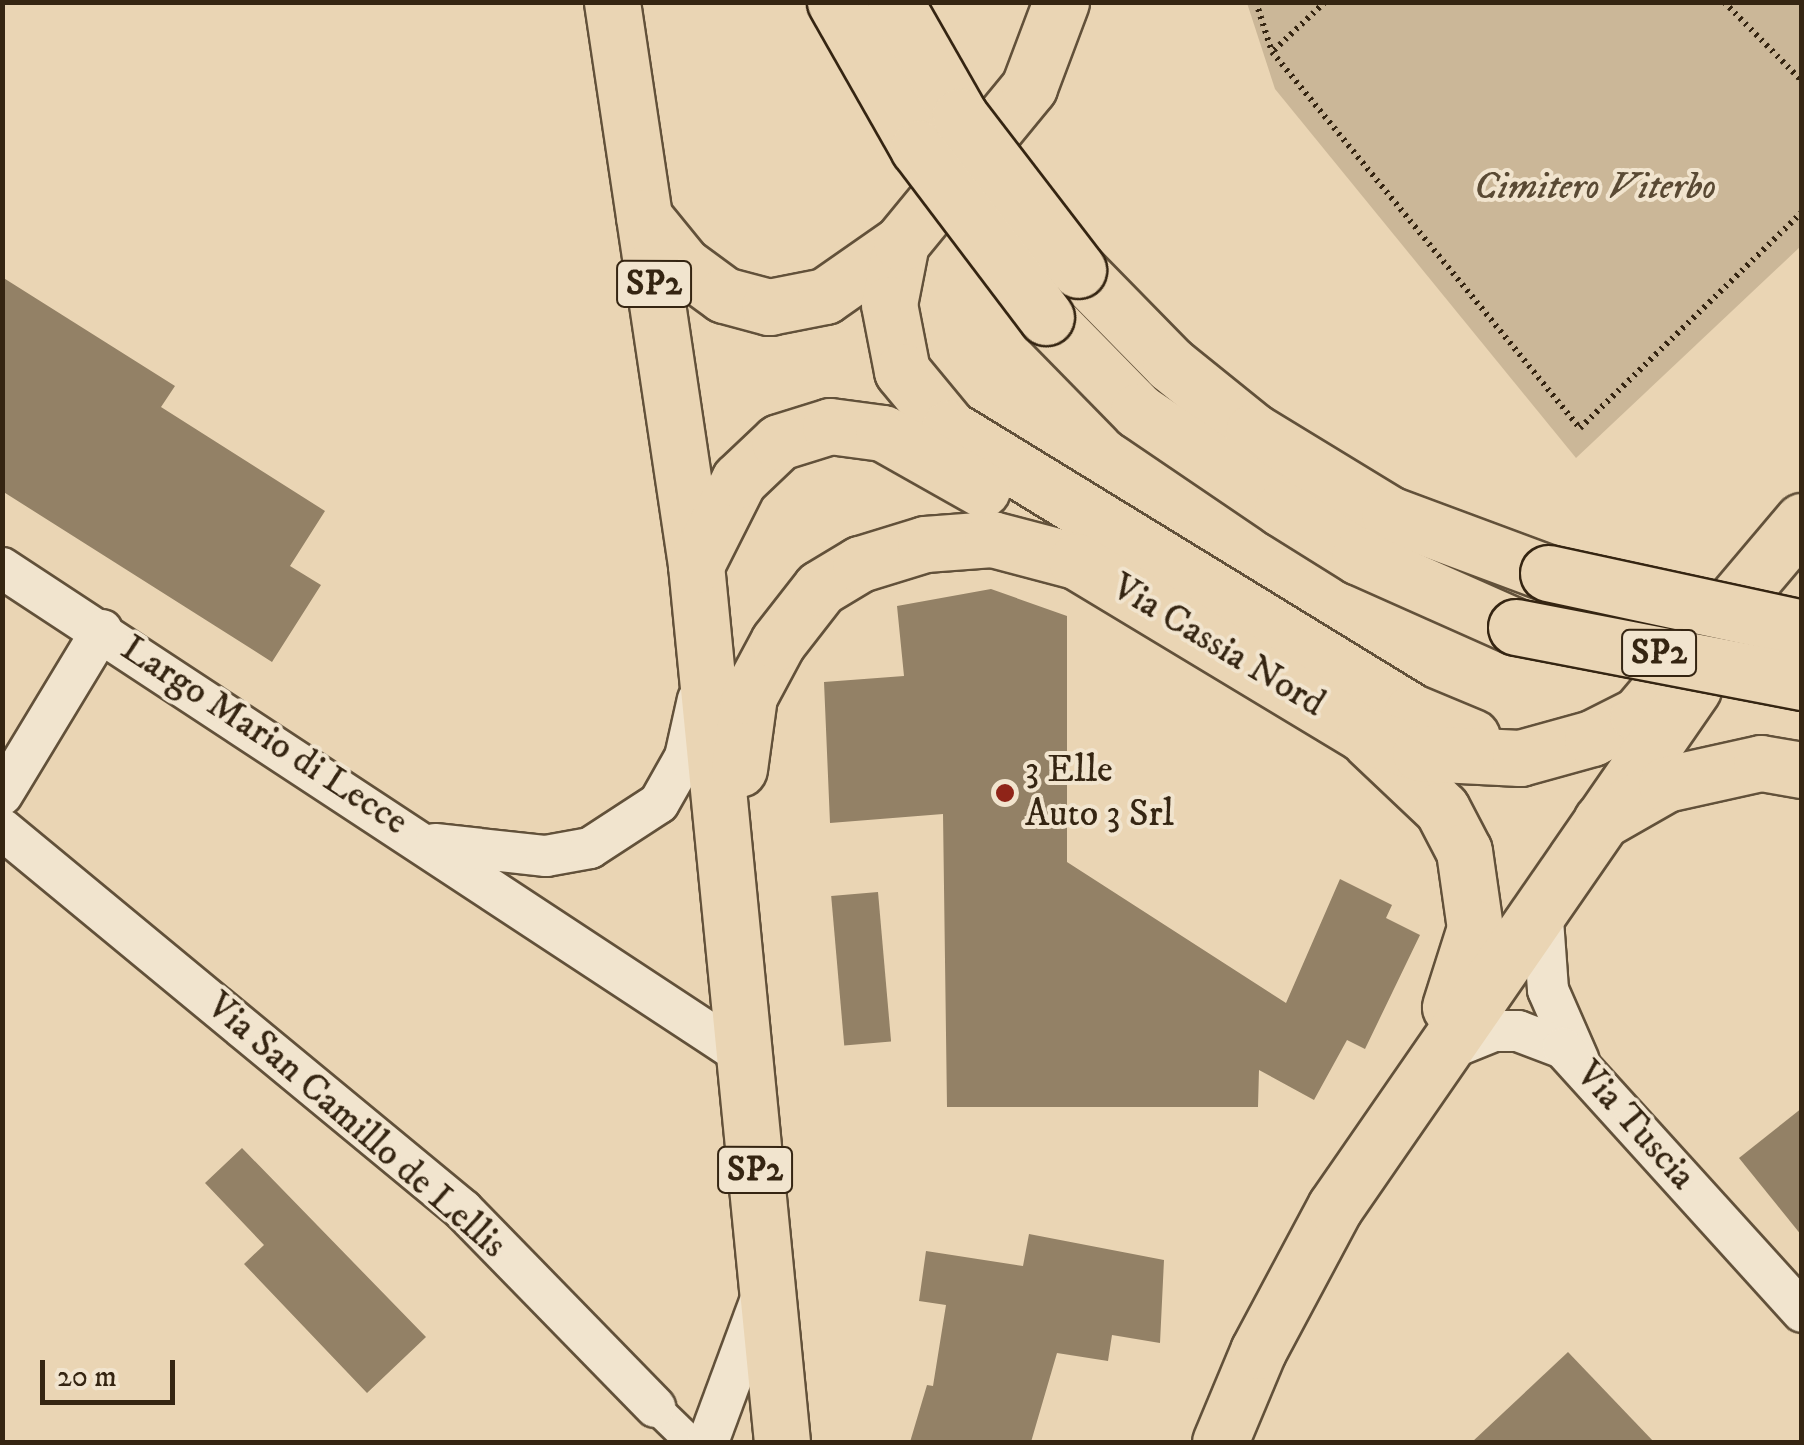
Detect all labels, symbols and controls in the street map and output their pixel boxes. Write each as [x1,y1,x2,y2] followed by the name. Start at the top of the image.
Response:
[1474,165,1716,211] park label: Cimitero Viterbo
[614,254,694,314] road number: SP2
[1103,565,1333,727] street label: Via Cassia Nord
[1619,623,1699,683] road number: SP2
[112,626,416,846] street label: Largo Mario di Lecce
[1025,748,1174,838] place label: 3 Elle Auto 3 Srl
[994,782,1016,804] marker: 3 Elle Auto 3 Srl
[197,983,515,1269] street label: Via San Camillo de Lellis
[1565,1052,1705,1200] street label: Via Tuscia
[715,1140,795,1200] road number: SP2
[45,1340,180,1402] scale bar
[57,1359,117,1396] text: 20 m

